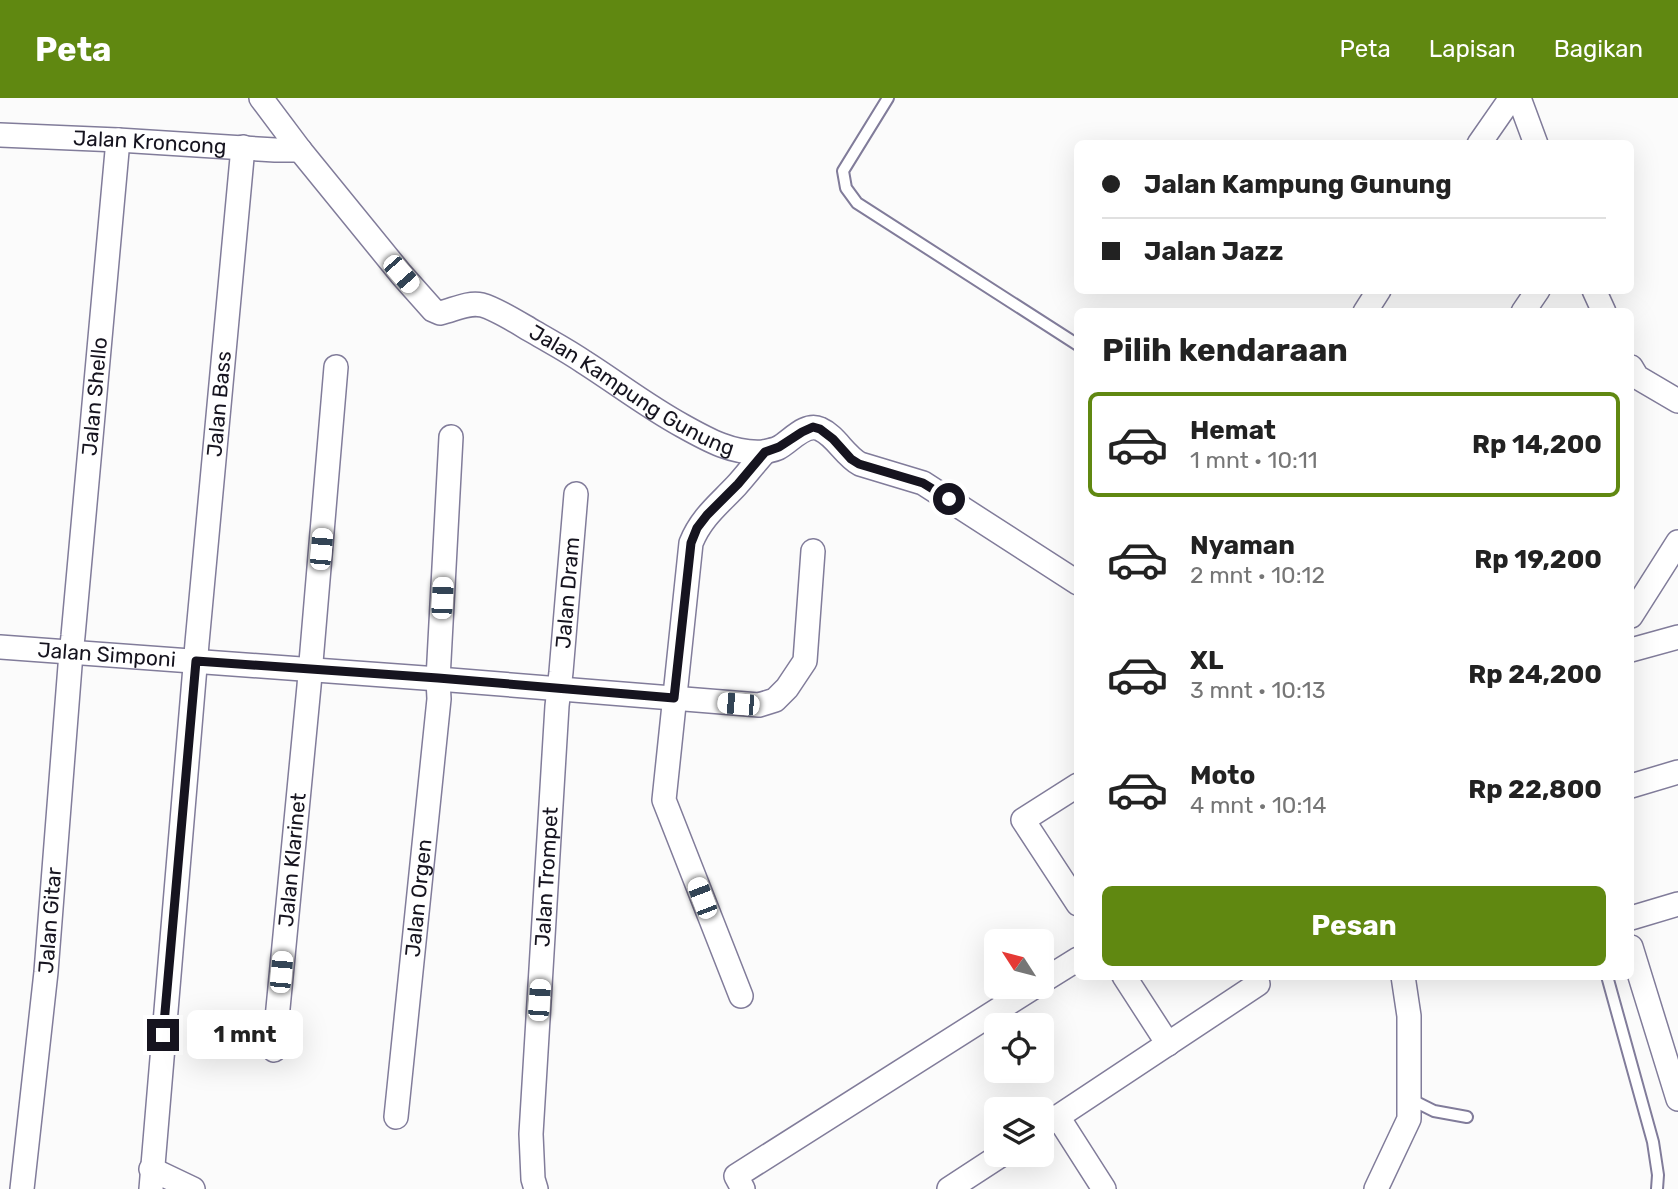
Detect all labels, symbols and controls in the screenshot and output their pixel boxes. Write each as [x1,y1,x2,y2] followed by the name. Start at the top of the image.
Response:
[35,30,112,69] text: Peta
[1339,35,1391,63] text: Peta
[1429,35,1516,63] text: Lapisan
[1554,35,1643,63] text: Bagikan
[73,125,227,159] street label: Jalan Kroncong
[1144,169,1452,200] text: Jalan Kampung Gunung
[1144,236,1283,267] text: Jalan Jazz
[380,251,423,297] car
[525,319,738,461] street label: Jalan Kampung Gunung
[1102,331,1348,369] text: Pilih kendaraan
[76,336,112,457] street label: Jalan Shello
[201,350,236,458] street label: Jalan Bass
[1106,413,1169,476] icon: car
[1190,415,1276,446] text: Hemat
[1472,429,1602,460] text: Rp 14,200
[1190,446,1318,474] text: 1 mnt · 10:11
[933,483,965,515] route start
[309,527,334,571] car
[1106,528,1169,591] icon: car
[1190,530,1295,561] text: Nyaman
[550,536,584,650] street label: Jalan Dram
[1474,544,1602,575] text: Rp 19,200
[1190,561,1325,589] text: 2 mnt · 10:12
[431,576,454,620] car
[37,637,177,672] street label: Jalan Simponi
[1106,643,1169,706] icon: car
[1190,645,1223,676] text: XL
[1468,659,1602,690] text: Rp 24,200
[1190,676,1326,704] text: 3 mnt · 10:13
[717,692,760,716] car
[1106,758,1169,821] icon: car
[1190,760,1255,791] text: Moto
[1468,774,1602,805] text: Rp 22,800
[1190,791,1326,819] text: 4 mnt · 10:14
[273,792,311,928] street label: Jalan Klarinet
[529,806,563,948] street label: Jalan Trompet
[400,838,437,958] street label: Jalan Orgen
[33,866,66,975] street label: Jalan Gitar
[685,875,720,921] car
[1102,886,1606,966] button: Pesan
[984,929,1054,999] north arrow
[984,929,1054,1167] map controls
[269,950,294,994] car
[528,978,551,1022] car
[188,1010,303,1060] callout: 1 mnt
[984,1013,1054,1083] button: locate
[147,1019,179,1051] route end
[214,1020,276,1048] text: 1 mnt
[984,1097,1054,1167] button: layers

